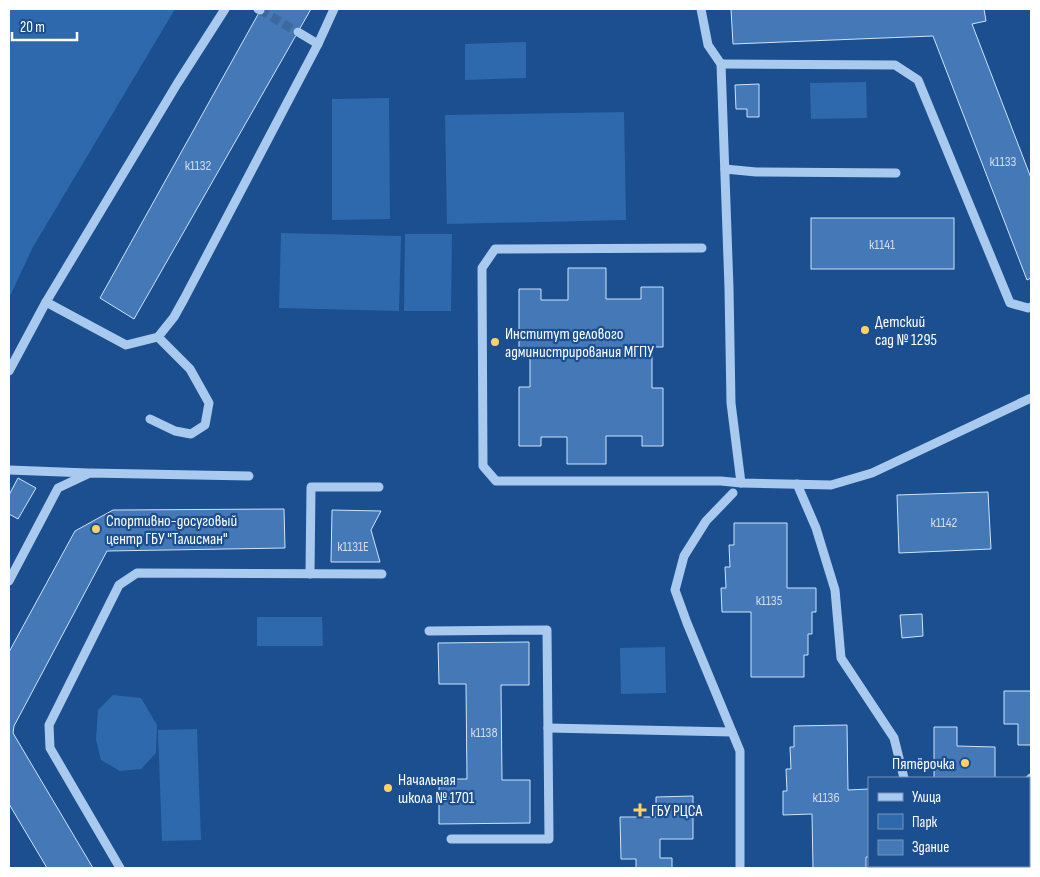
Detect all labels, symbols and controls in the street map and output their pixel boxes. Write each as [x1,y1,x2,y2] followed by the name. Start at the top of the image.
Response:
[12,10,78,42] scale bar
[20,18,45,37] text: 20 m
[990,153,1017,170] house number: к1133
[185,157,212,174] house number: к1132
[869,236,895,253] house number: к1141
[875,313,937,350] place label: Детский сад № 1295
[859,324,871,336] marker: Детский сад № 1295
[505,325,654,362] place label: Институт делового администрирования МГПУ
[489,336,501,348] marker: Институт делового администрирования МГПУ
[106,512,237,549] place label: Спортивно-досуговый центр ГБУ "Талисман"
[931,514,958,531] house number: к1142
[90,523,102,535] marker: Спортивно-досуговый центр ГБУ "Талисман"
[337,538,369,555] house number: к1131Е
[756,592,783,609] house number: к1135
[470,724,498,741] house number: к1138
[892,755,955,774] place label: Пятёрочка
[959,757,971,769] marker: Пятёрочка
[398,771,475,808] place label: Начальная школа № 1701
[868,777,1030,867] legend
[382,782,394,794] marker: Начальная школа № 1701
[912,788,941,807] text: Улица
[812,789,840,806] house number: к1136
[651,802,703,821] place label: ГБУ РЦСА
[633,803,647,817] marker: ГБУ РЦСА
[912,813,938,832] text: Парк
[912,838,949,857] text: Здание

